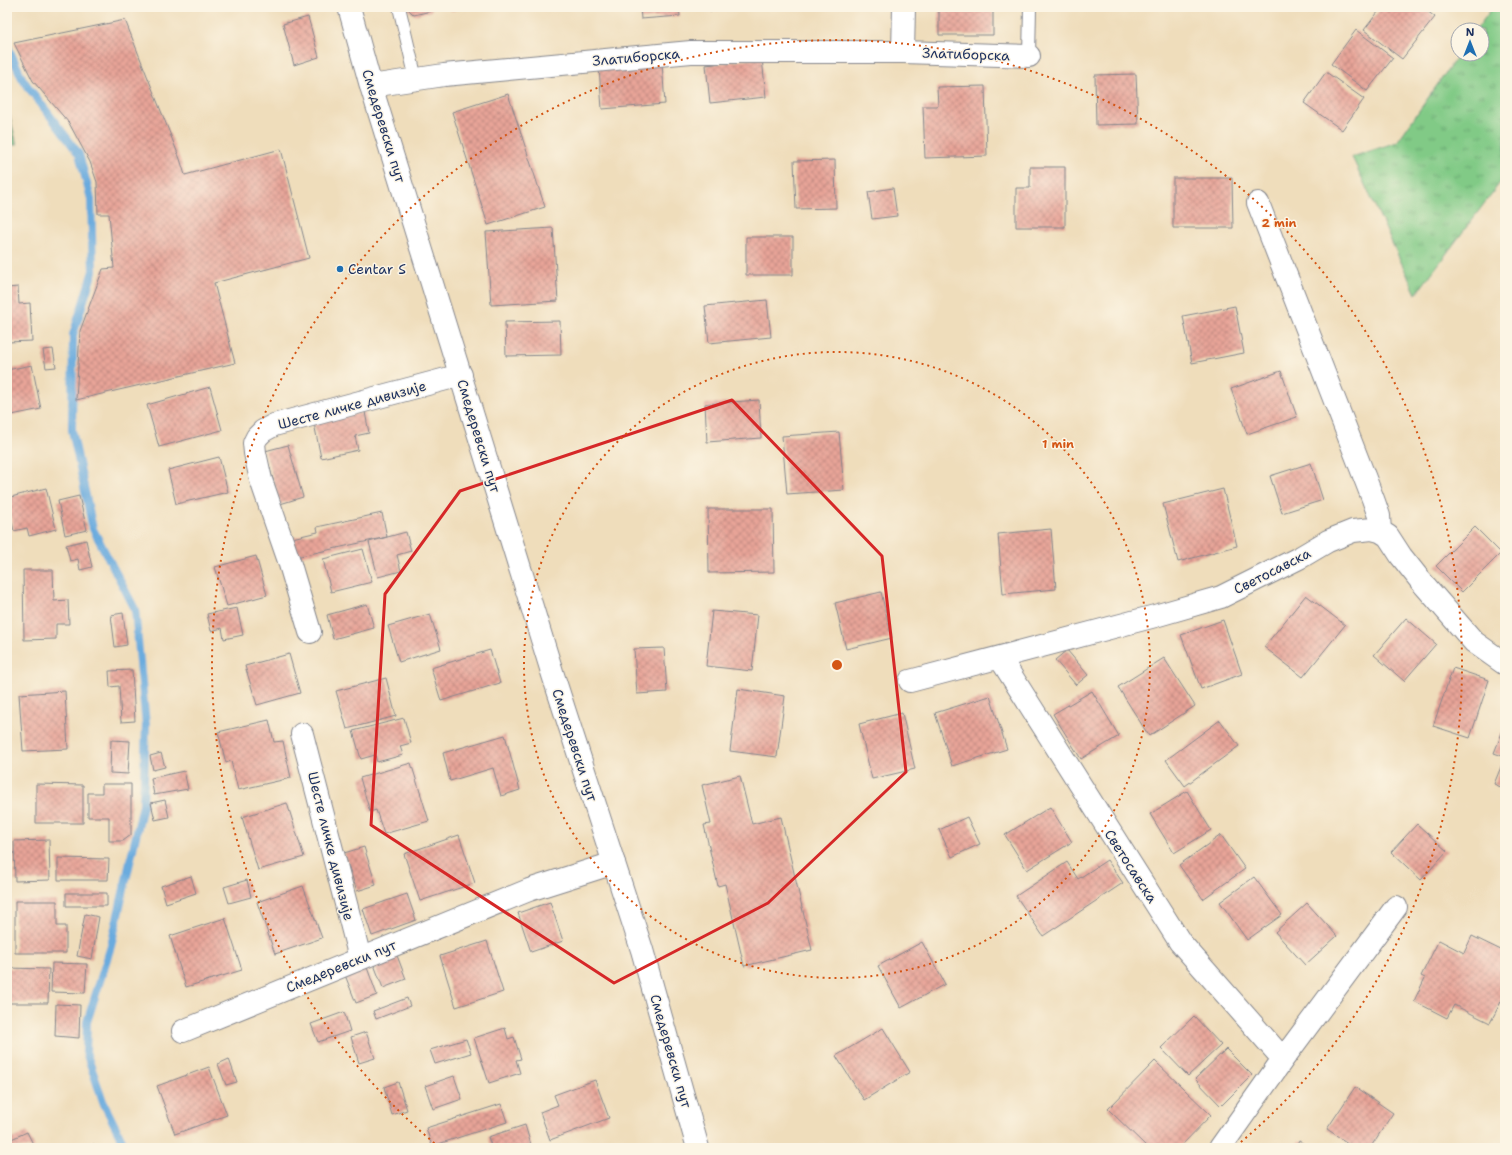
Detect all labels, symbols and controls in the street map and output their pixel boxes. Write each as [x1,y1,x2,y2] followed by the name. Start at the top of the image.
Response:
[1450,22,1490,62] north arrow
[1466,25,1475,40] text: N
[922,43,1010,65] street label: Златиборска
[591,44,681,70] street label: Златиборска
[358,67,410,186] street label: Смедеревски пут
[1262,215,1297,231] text: 2 min
[348,260,406,278] place label: Centar S
[335,264,345,274] marker: Centar S
[276,377,428,433] street label: Шесте личке дивизије
[453,377,505,496] street label: Смедеревски пут
[1042,436,1074,452] text: 1 min
[1230,544,1314,598] street label: Светосавска
[830,658,844,672] centre of rings
[548,686,602,804] street label: Смедеревски пут
[304,770,358,922] street label: Шесте личке дивизије
[1101,826,1162,906] street label: Светосавска
[283,935,400,996] street label: Смедеревски пут
[646,992,696,1111] street label: Смедеревски пут

